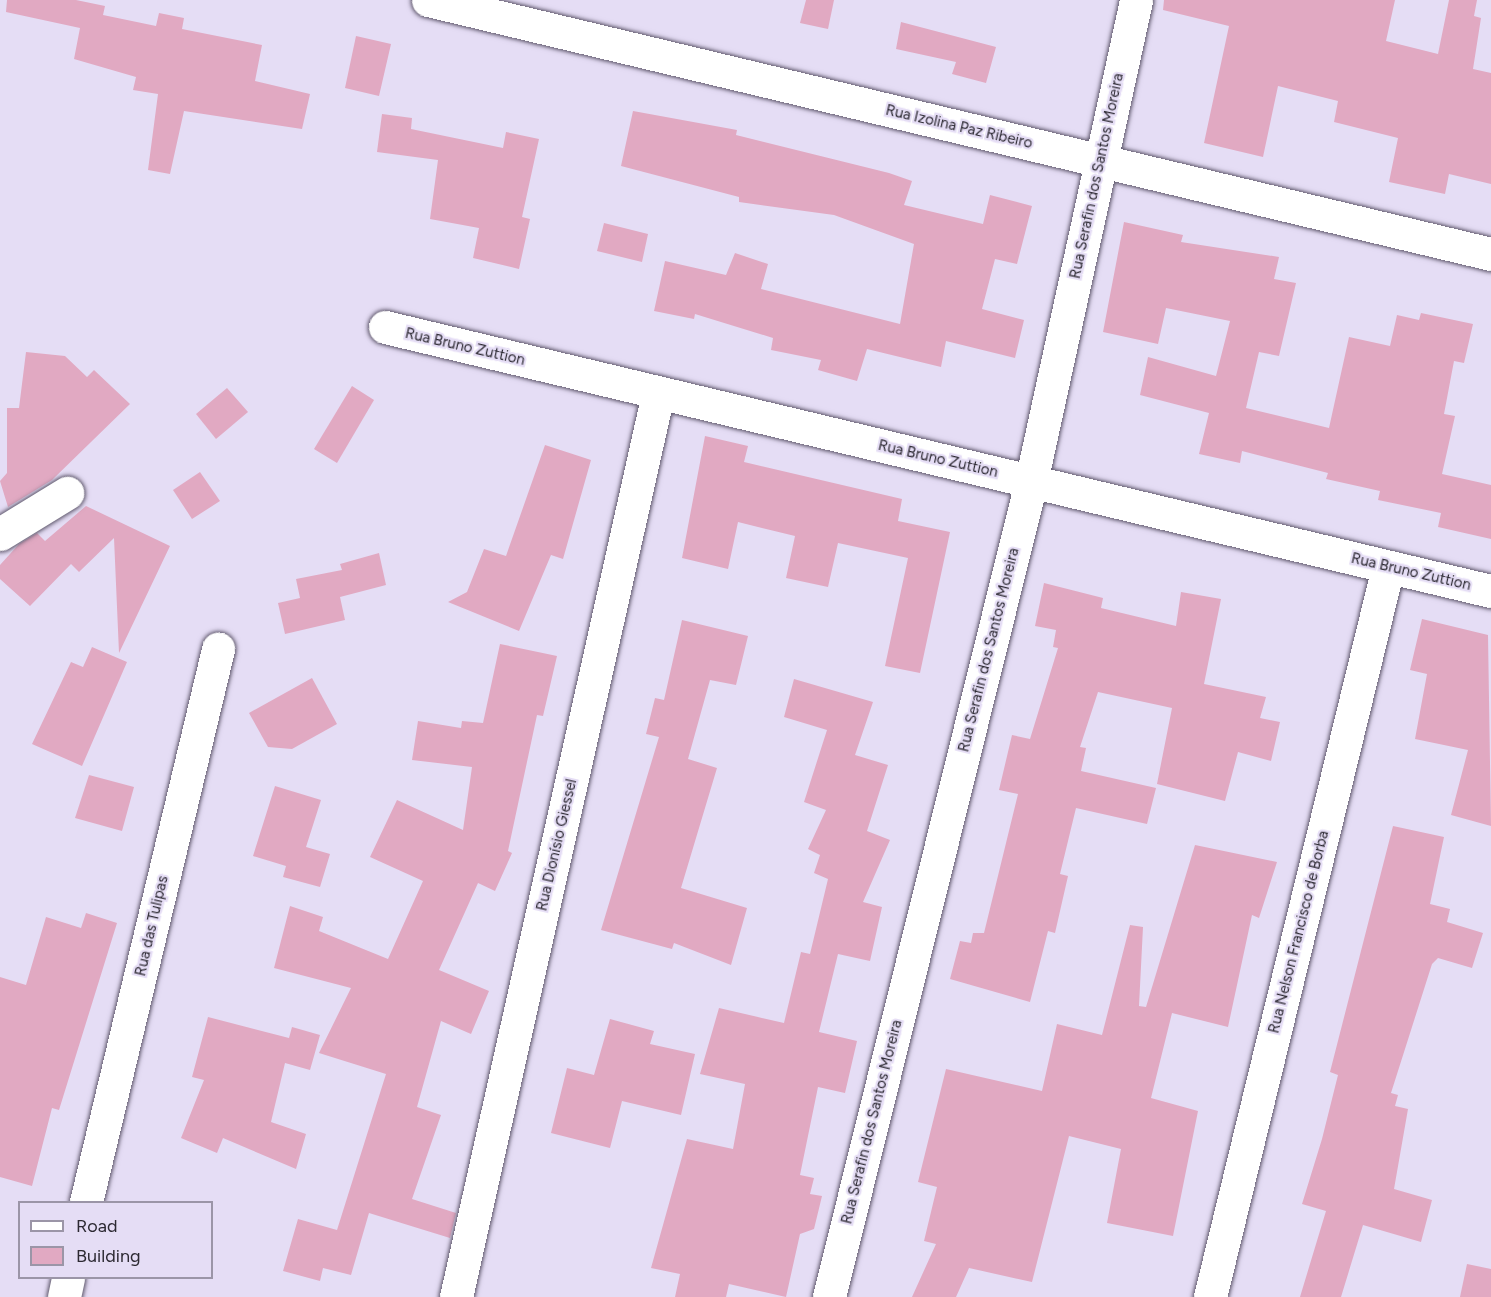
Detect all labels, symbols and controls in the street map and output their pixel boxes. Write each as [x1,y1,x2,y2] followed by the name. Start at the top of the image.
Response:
[1066,72,1128,280] street label: Rua Serafin dos Santos Moreira
[884,101,1034,153] street label: Rua Izolina Paz Ribeiro
[403,324,527,370] street label: Rua Bruno Zuttion
[876,436,1000,482] street label: Rua Bruno Zuttion
[955,546,1023,754] street label: Rua Serafin dos Santos Moreira
[1349,549,1473,595] street label: Rua Bruno Zuttion
[533,777,581,913] street label: Rua Dionísio Giessel
[1265,829,1333,1035] street label: Rua Nelson Francisco de Borba
[132,874,172,978] street label: Rua das Tulipas
[838,1018,906,1226] street label: Rua Serafin dos Santos Moreira
[18,1201,213,1279] legend
[76,1215,117,1237] text: Road
[76,1245,141,1267] text: Building

